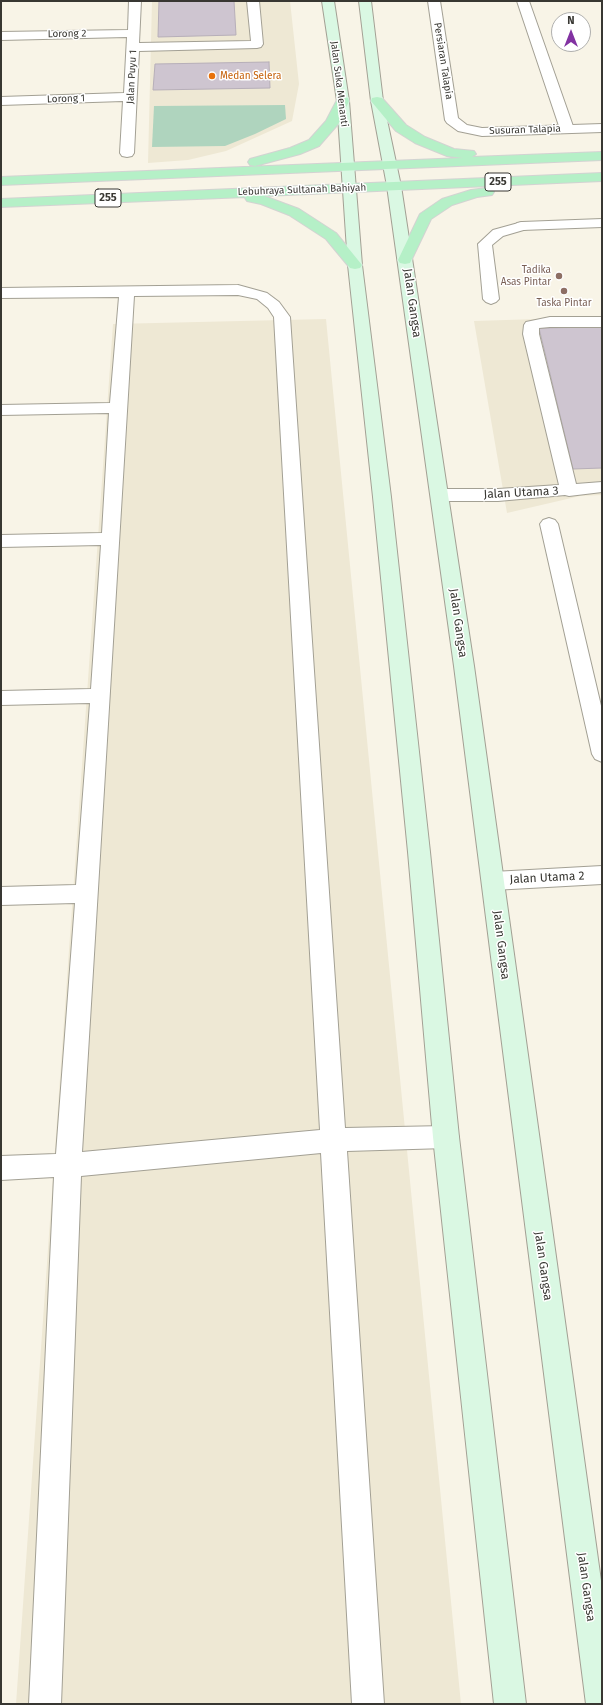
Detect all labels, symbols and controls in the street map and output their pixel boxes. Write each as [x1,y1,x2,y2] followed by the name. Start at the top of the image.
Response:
[551,12,591,52] north arrow
[567,14,575,27] text: N
[431,22,455,100] street label: Persiaran Talapia
[48,28,86,40] street label: Lorong 2
[328,40,350,128] street label: Jalan Suka Menanti
[125,50,139,104] street label: Jalan Puyu 1
[220,70,281,82] place label: Medan Selera
[207,71,217,81] marker: Medan Selera
[47,92,85,106] street label: Lorong 1
[489,123,561,137] street label: Susuran Talapia
[485,173,511,191] road number: 255
[237,182,367,198] street label: Lebuhraya Sultanah Bahiyah
[95,189,121,207] road number: 255
[501,264,551,288] place label: Tadika Asas Pintar
[400,268,424,338] street label: Jalan Gangsa
[554,271,564,281] marker: Tadika Asas Pintar
[559,286,569,296] marker: Taska Pintar
[536,297,592,309] place label: Taska Pintar
[483,484,559,502] street label: Jalan Utama 3
[446,588,470,658] street label: Jalan Gangsa
[509,869,585,887] street label: Jalan Utama 2
[490,910,512,980] street label: Jalan Gangsa
[531,1231,555,1301] street label: Jalan Gangsa
[574,1552,598,1622] street label: Jalan Gangsa

